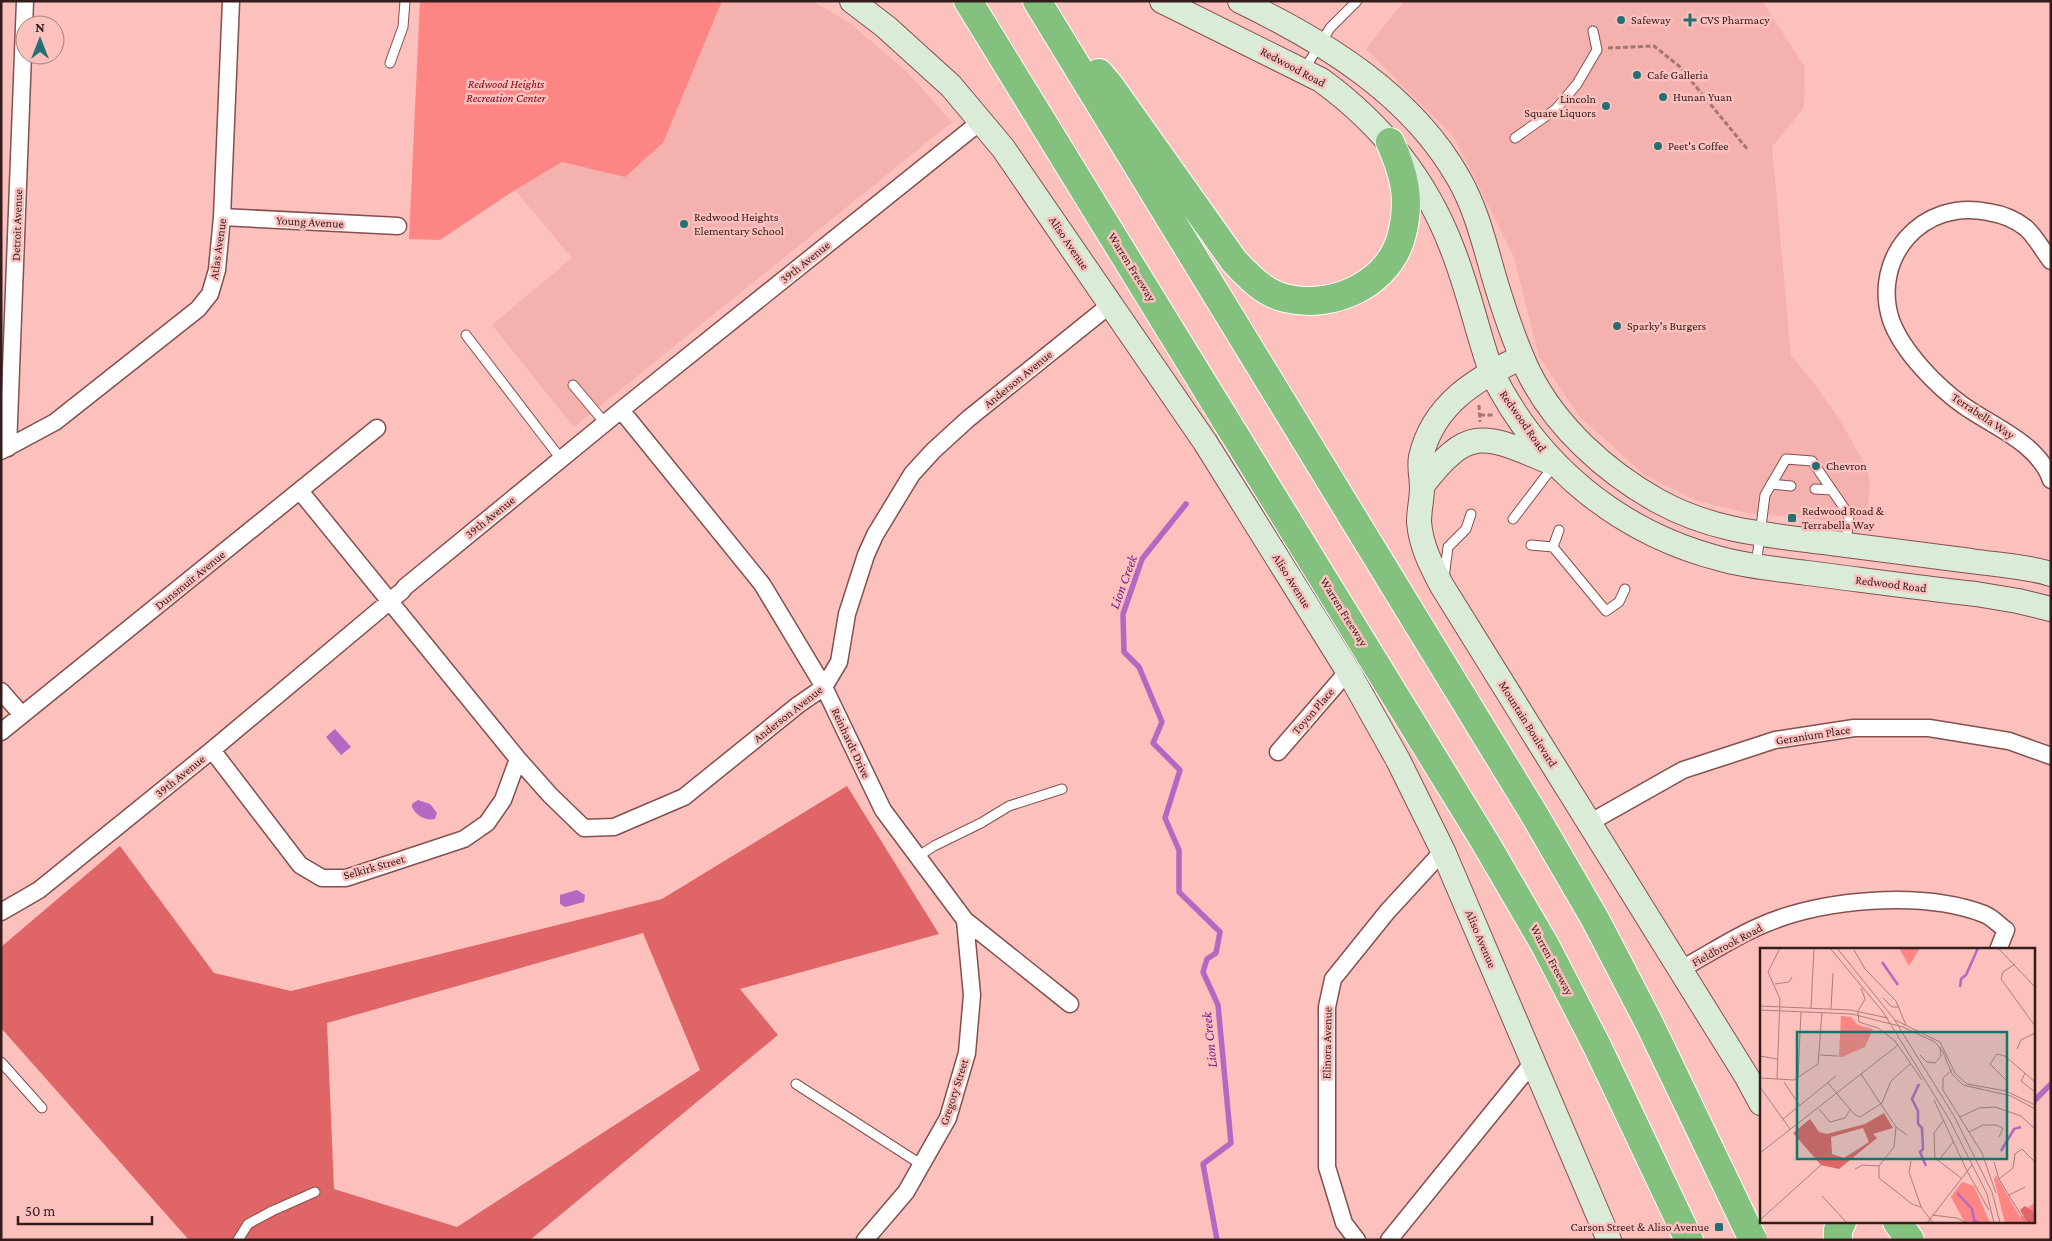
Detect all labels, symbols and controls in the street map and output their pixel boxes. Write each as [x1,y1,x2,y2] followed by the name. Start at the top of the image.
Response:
[1631,13,1671,27] place label: Safeway
[1700,13,1770,27] place label: CVS Pharmacy
[1615,14,1627,26] marker: Safeway
[1684,14,1696,26] marker: CVS Pharmacy
[15,15,65,65] north arrow
[35,19,45,35] text: N
[1258,44,1329,90] street label: Redwood Road
[1647,68,1709,82] place label: Cafe Galleria
[1631,69,1643,81] marker: Cafe Galleria
[466,77,547,105] park label: Redwood Heights Recreation Center
[1673,90,1733,104] place label: Hunan Yuan
[1657,91,1669,103] marker: Hunan Yuan
[1524,92,1597,120] place label: Lincoln Square Liquors
[1600,100,1612,112] marker: Lincoln Square Liquors
[1668,139,1729,153] place label: Peet's Coffee
[1652,140,1664,152] marker: Peet's Coffee
[9,189,25,261] street label: Detroit Avenue
[694,210,784,238] place label: Redwood Heights Elementary School
[276,213,344,231] street label: Young Avenue
[1046,214,1092,272] street label: Aliso Avenue
[207,217,229,281] street label: Atlas Avenue
[678,218,690,230] marker: Redwood Heights Elementary School
[1105,230,1159,304] street label: Warren Freeway
[777,238,833,286] street label: 39th Avenue
[1627,319,1707,333] place label: Sparky's Burgers
[1611,320,1623,332] marker: Sparky's Burgers
[981,347,1055,411] street label: Anderson Avenue
[1497,388,1550,455] street label: Redwood Road
[1949,390,2017,442] street label: Terrabella Way
[1826,459,1867,473] place label: Chevron
[1810,460,1822,472] marker: Chevron
[462,493,518,541] street label: 39th Avenue
[1802,504,1885,532] place label: Redwood Road & Terrabella Way
[1786,512,1798,524] marker: Redwood Road & Terrabella Way
[152,547,228,613] street label: Dunsmuir Avenue
[1270,551,1314,611] street label: Aliso Avenue
[1106,552,1140,611] water label: Lion Creek
[1855,573,1928,595] street label: Redwood Road
[1317,575,1371,649] street label: Warren Freeway
[1496,678,1560,770] street label: Mountain Boulevard
[751,683,825,745] street label: Anderson Avenue
[1289,685,1337,737] street label: Toyon Place
[829,706,873,780] street label: Reinhardt Drive
[1775,722,1851,748] street label: Geranium Place
[152,752,208,800] street label: 39th Avenue
[342,851,407,882] street label: Selkirk Street
[1463,908,1499,970] street label: Aliso Avenue
[1689,920,1765,970] street label: Fieldbrook Road
[1527,922,1577,998] street label: Warren Freeway
[1760,948,2034,1224] inset map
[1319,1007,1335,1079] street label: Elinora Avenue
[1198,1010,1220,1069] water label: Lion Creek
[937,1056,972,1127] street label: Gregory Street
[18,1194,151,1226] scale bar
[25,1203,55,1219] text: 50 m
[1571,1220,1709,1234] place label: Carson Street & Aliso Avenue
[1713,1221,1725,1233] marker: Carson Street & Aliso Avenue

